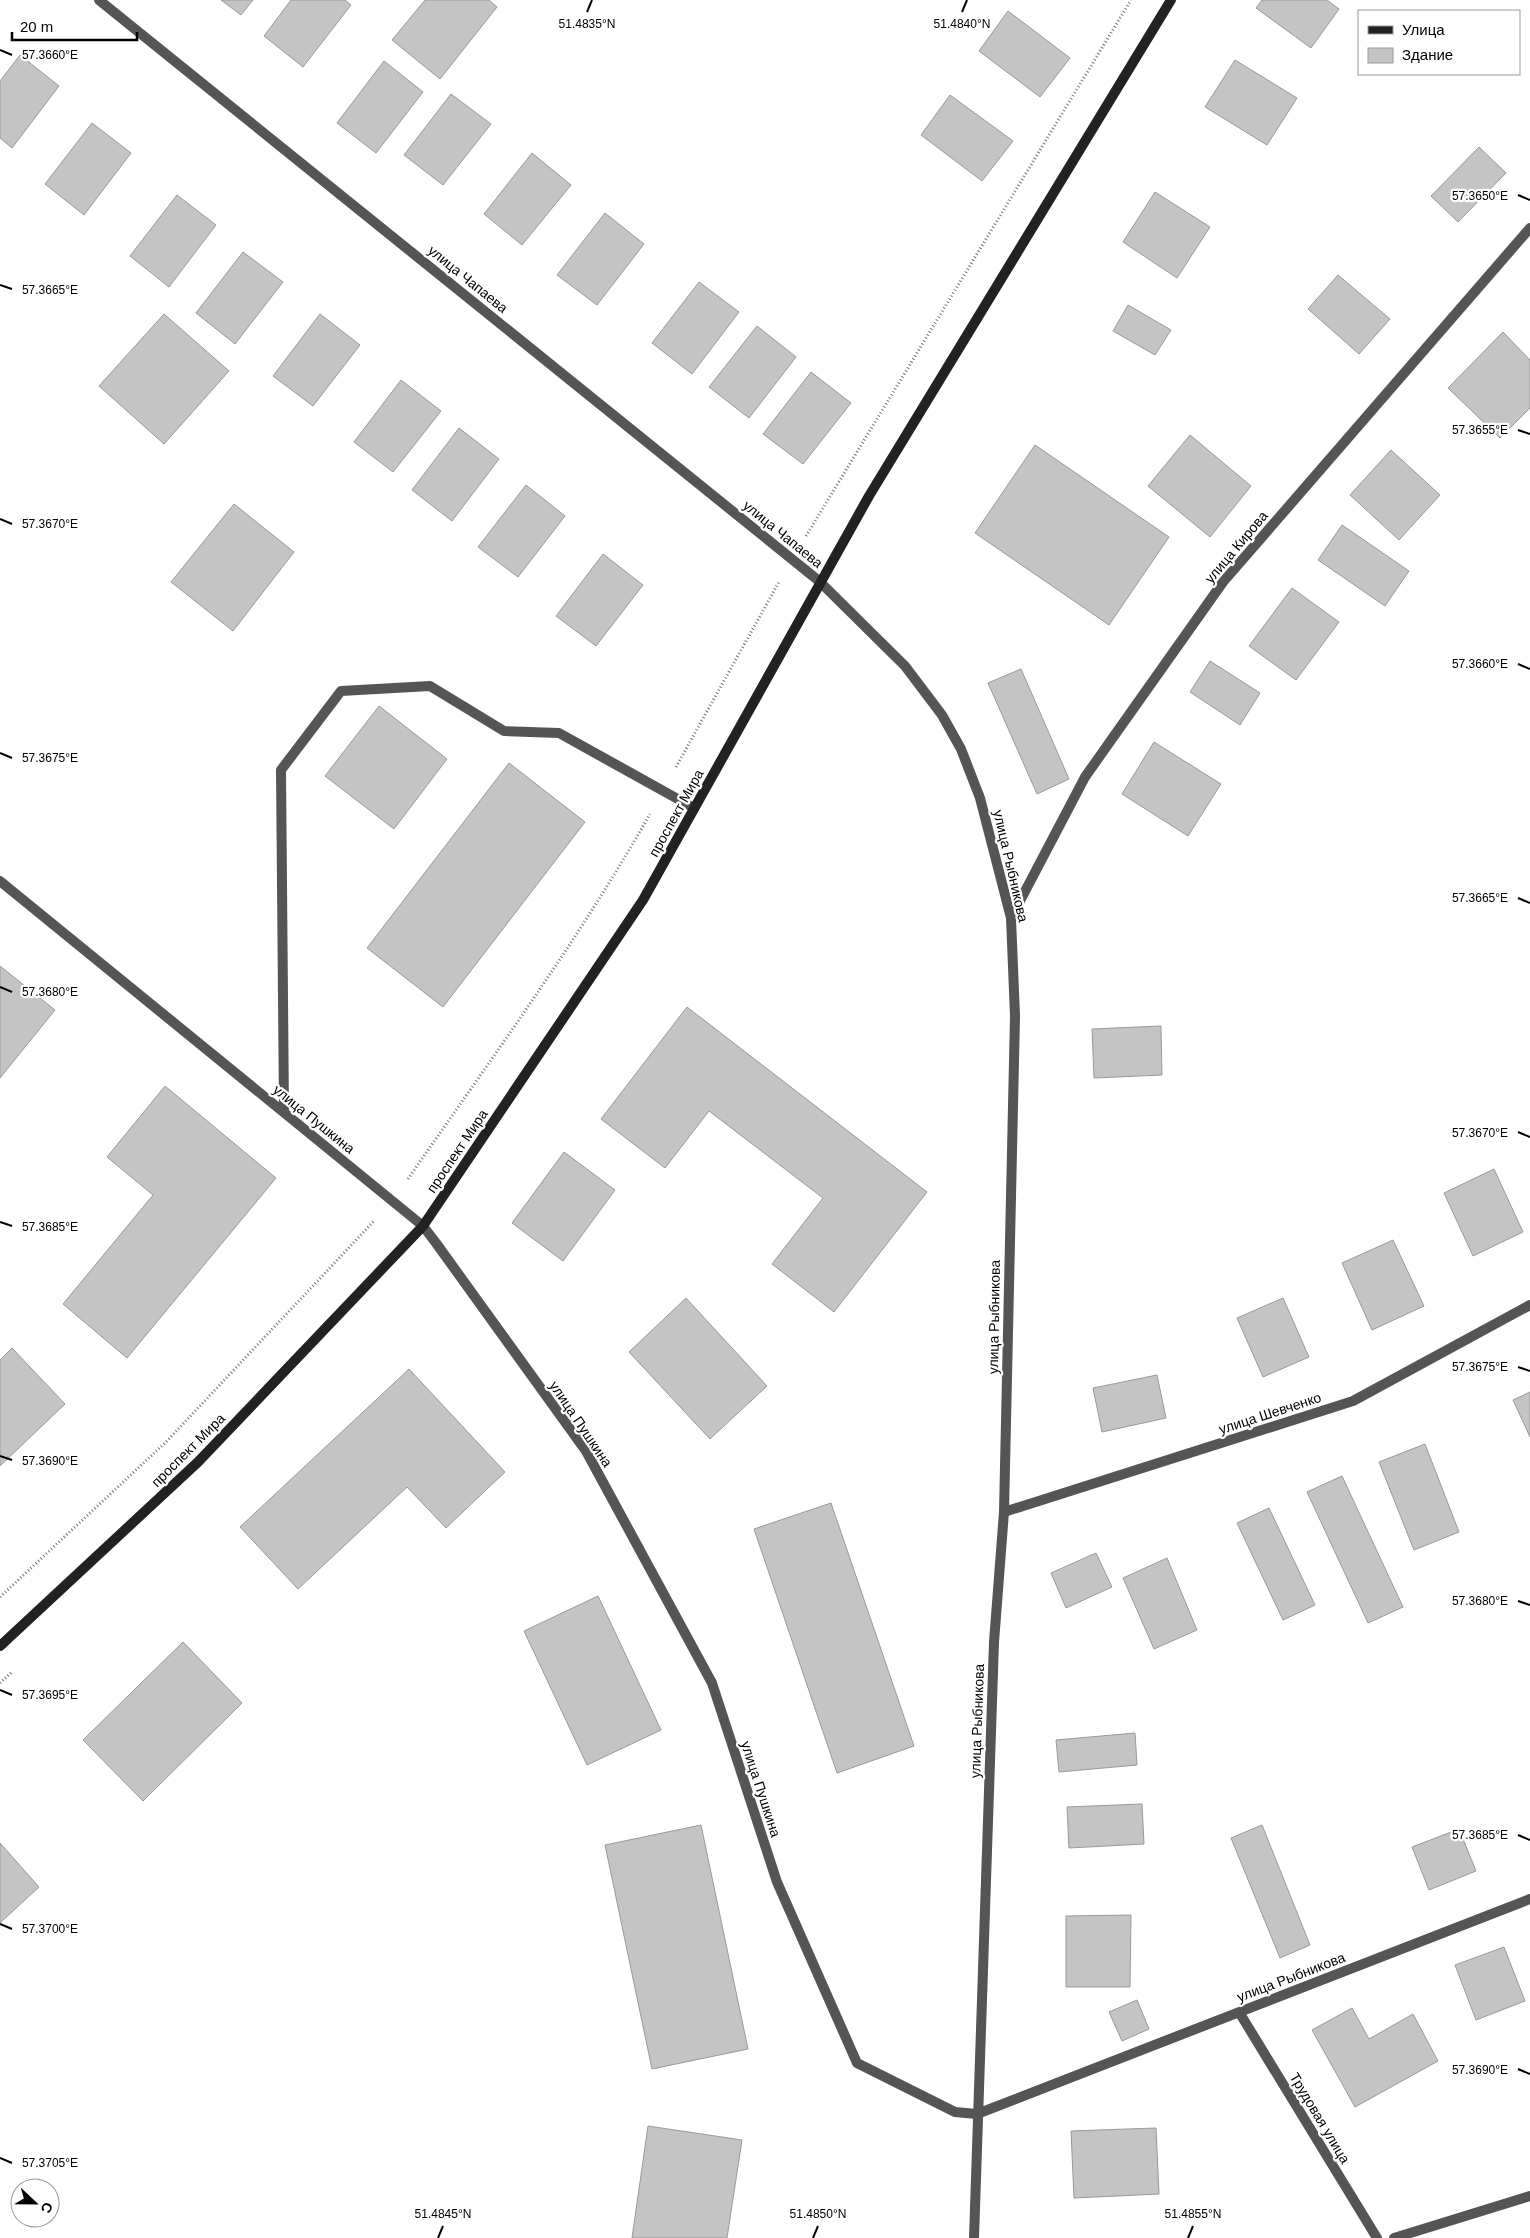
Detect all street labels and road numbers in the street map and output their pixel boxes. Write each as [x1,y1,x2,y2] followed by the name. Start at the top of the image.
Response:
[425,242,511,316] street label: улица Чапаева
[740,497,826,571] street label: улица Чапаева
[1201,508,1271,586] street label: улица Кирова
[645,766,707,859] street label: проспект Мира
[990,808,1032,924] street label: улица Рыбникова
[270,1081,358,1157] street label: улица Пушкина
[423,1106,491,1196] street label: проспект Мира
[985,1259,1003,1374] street label: улица Рыбникова
[546,1378,616,1470] street label: улица Пушкина
[1217,1389,1323,1437] street label: улица Шевченко
[148,1410,228,1490] street label: проспект Мира
[967,1663,987,1778] street label: улица Рыбникова
[738,1739,784,1839] street label: улица Пушкина
[1235,1949,1348,2005] street label: улица Рыбникова
[1287,2070,1353,2166] street label: Трудовая улица

